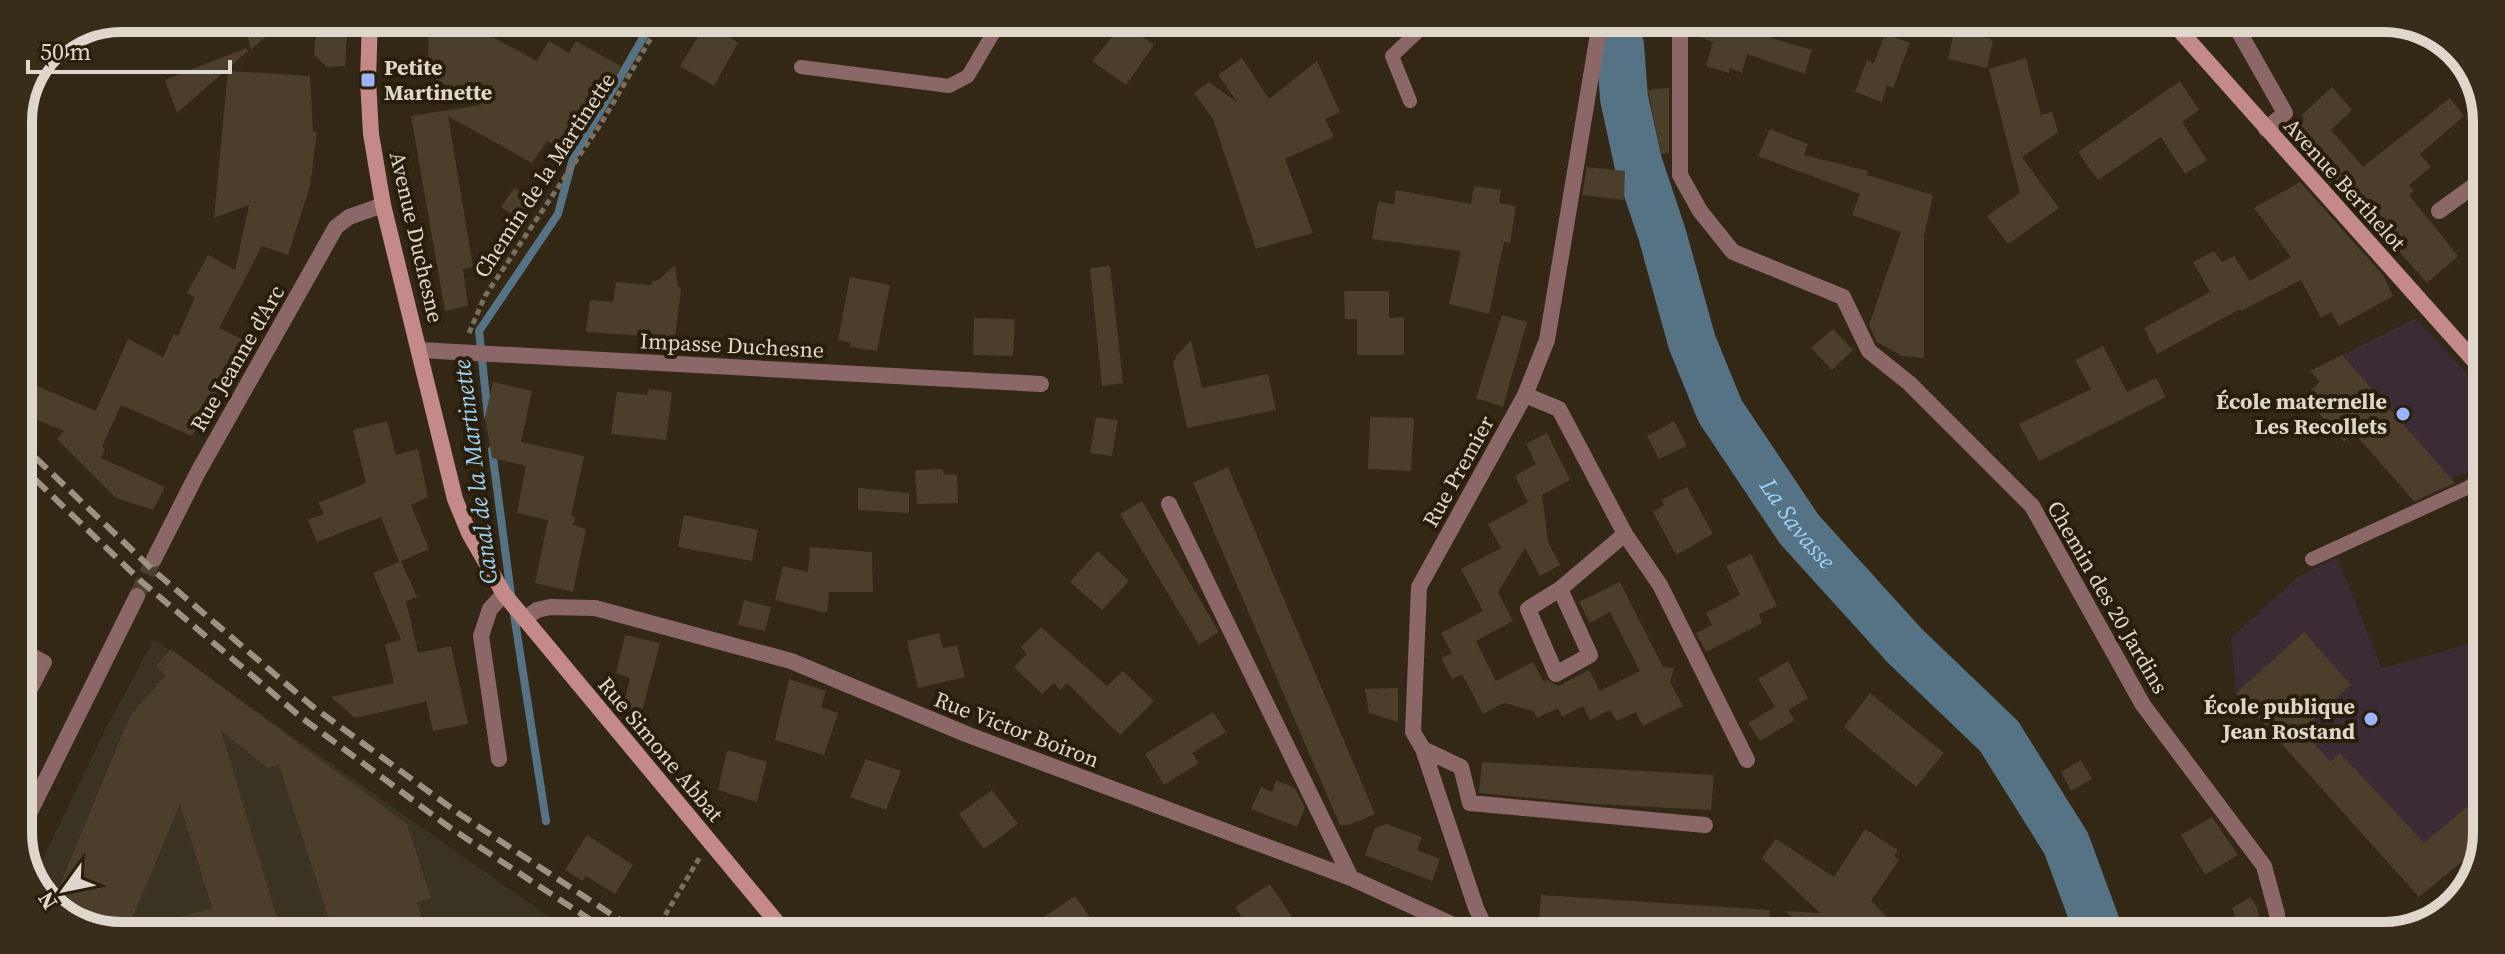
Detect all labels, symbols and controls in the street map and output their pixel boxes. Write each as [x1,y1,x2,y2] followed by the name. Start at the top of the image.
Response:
[28,24,230,74] scale bar
[40,35,91,68] text: 50 m
[384,52,492,107] place label: Petite Martinette
[466,67,622,283] street label: Chemin de la Martinette
[359,71,377,89] marker: Petite Martinette
[2277,111,2413,257] street label: Avenue Berthelot
[383,149,451,325] street label: Avenue Duchesne
[183,279,291,437] street label: Rue Jeanne d'Arc
[639,325,825,365] street label: Impasse Duchesne
[445,358,505,586] water label: Canal de la Martinette
[2216,386,2387,441] place label: École maternelle Les Recollets
[2394,405,2412,423] marker: École maternelle Les Recollets
[1415,409,1501,532] street label: Rue Premier
[1752,470,1844,576] water label: La Savasse
[2040,495,2176,699] street label: Chemin des 20 Jardins
[591,670,731,828] street label: Rue Simone Abbat
[930,684,1104,774] street label: Rue Victor Boiron
[2204,691,2355,746] place label: École publique Jean Rostand
[2362,710,2380,728] marker: École publique Jean Rostand
[24,850,104,930] north arrow
[30,886,64,916] text: N

